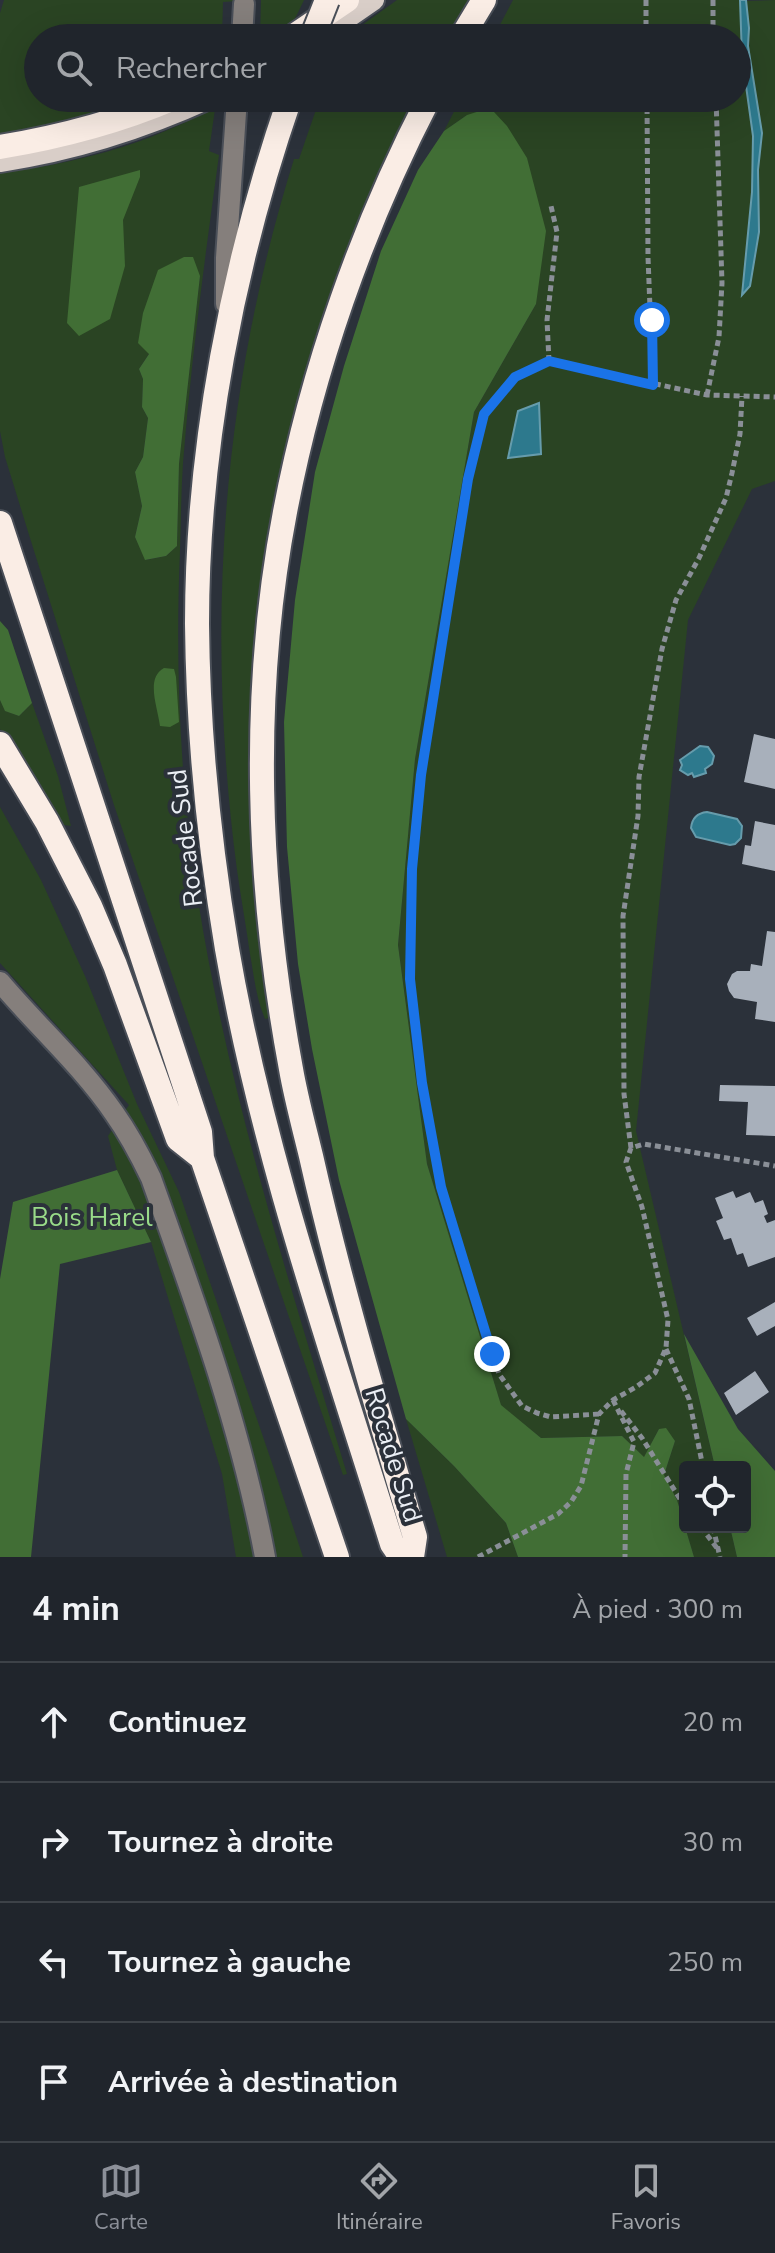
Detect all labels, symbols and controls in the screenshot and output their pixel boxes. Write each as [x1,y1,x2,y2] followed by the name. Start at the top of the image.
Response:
[24,24,751,112] search box
[52,46,96,90] icon: search
[116,48,267,89] text: Rechercher
[634,302,670,338] route start
[160,767,211,909] street label: Rocade Sud
[31,1200,153,1235] park label: Bois Harel
[474,1336,510,1372] route end
[357,1384,431,1527] street label: Rocade Sud
[679,1461,751,1533] map controls
[679,1461,751,1533] button: locate
[32,1586,120,1632] text: 4 min
[572,1592,743,1627] text: À pied · 300 m
[32,1700,76,1744] icon: ahead
[108,1702,247,1743] text: Continuez
[683,1705,743,1740] text: 20 m
[32,1820,76,1864] icon: right
[108,1822,333,1863] text: Tournez à droite
[683,1825,743,1860] text: 30 m
[32,1940,76,1984] icon: left
[108,1942,351,1983] text: Tournez à gauche
[667,1945,743,1980] text: 250 m
[32,2060,76,2104] icon: arrive
[108,2062,398,2103] text: Arrivée à destination
[94,2159,148,2237] tab: Carte
[336,2159,423,2237] tab: Itinéraire
[611,2159,681,2237] tab: Favoris

